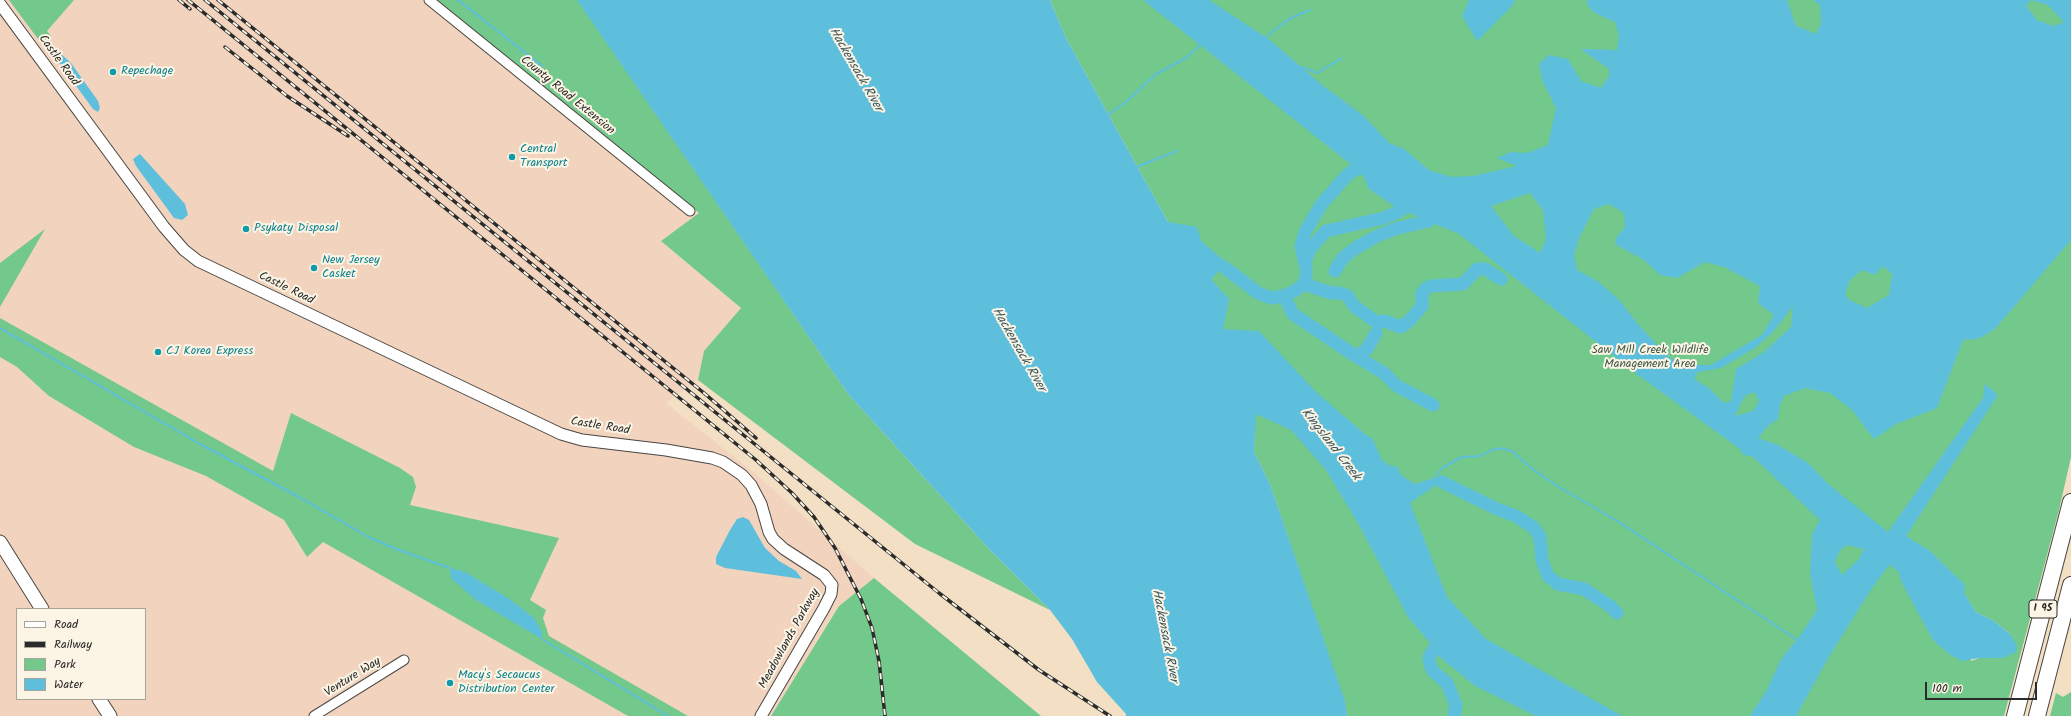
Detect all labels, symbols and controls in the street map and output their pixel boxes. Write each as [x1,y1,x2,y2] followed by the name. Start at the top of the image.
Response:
[825,25,885,115] water label: Hackensack River
[35,33,81,89] street label: Castle Road
[517,54,617,138] street label: County Road Extension
[121,65,173,79] place label: Repechage
[108,67,118,77] marker: Repechage
[520,143,567,171] place label: Central Transport
[507,152,517,162] marker: Central Transport
[254,222,338,236] place label: Psykaty Disposal
[241,224,251,234] marker: Psykaty Disposal
[322,254,380,282] place label: New Jersey Casket
[309,263,319,273] marker: New Jersey Casket
[256,269,316,309] street label: Castle Road
[988,305,1048,395] water label: Hackensack River
[1591,344,1709,372] park label: Saw Mill Creek Wildlife Management Area
[166,345,253,359] place label: CJ Korea Express
[153,347,163,357] marker: CJ Korea Express
[1297,406,1363,484] water label: Kingsland Creek
[569,415,631,439] street label: Castle Road
[757,587,823,691] street label: Meadowlands Parkway
[1147,588,1181,684] water label: Hackensack River
[2029,600,2057,618] road number: I 95
[16,608,146,700] legend
[54,615,78,634] text: Road
[54,635,92,654] text: Railway
[54,655,76,674] text: Park
[322,655,384,701] street label: Venture Way
[458,669,554,697] place label: Macy's Secaucus Distribution Center
[1927,674,2039,700] scale bar
[54,675,83,694] text: Water
[445,678,455,688] marker: Macy's Secaucus Distribution Center
[1932,679,1962,698] text: 100 m

